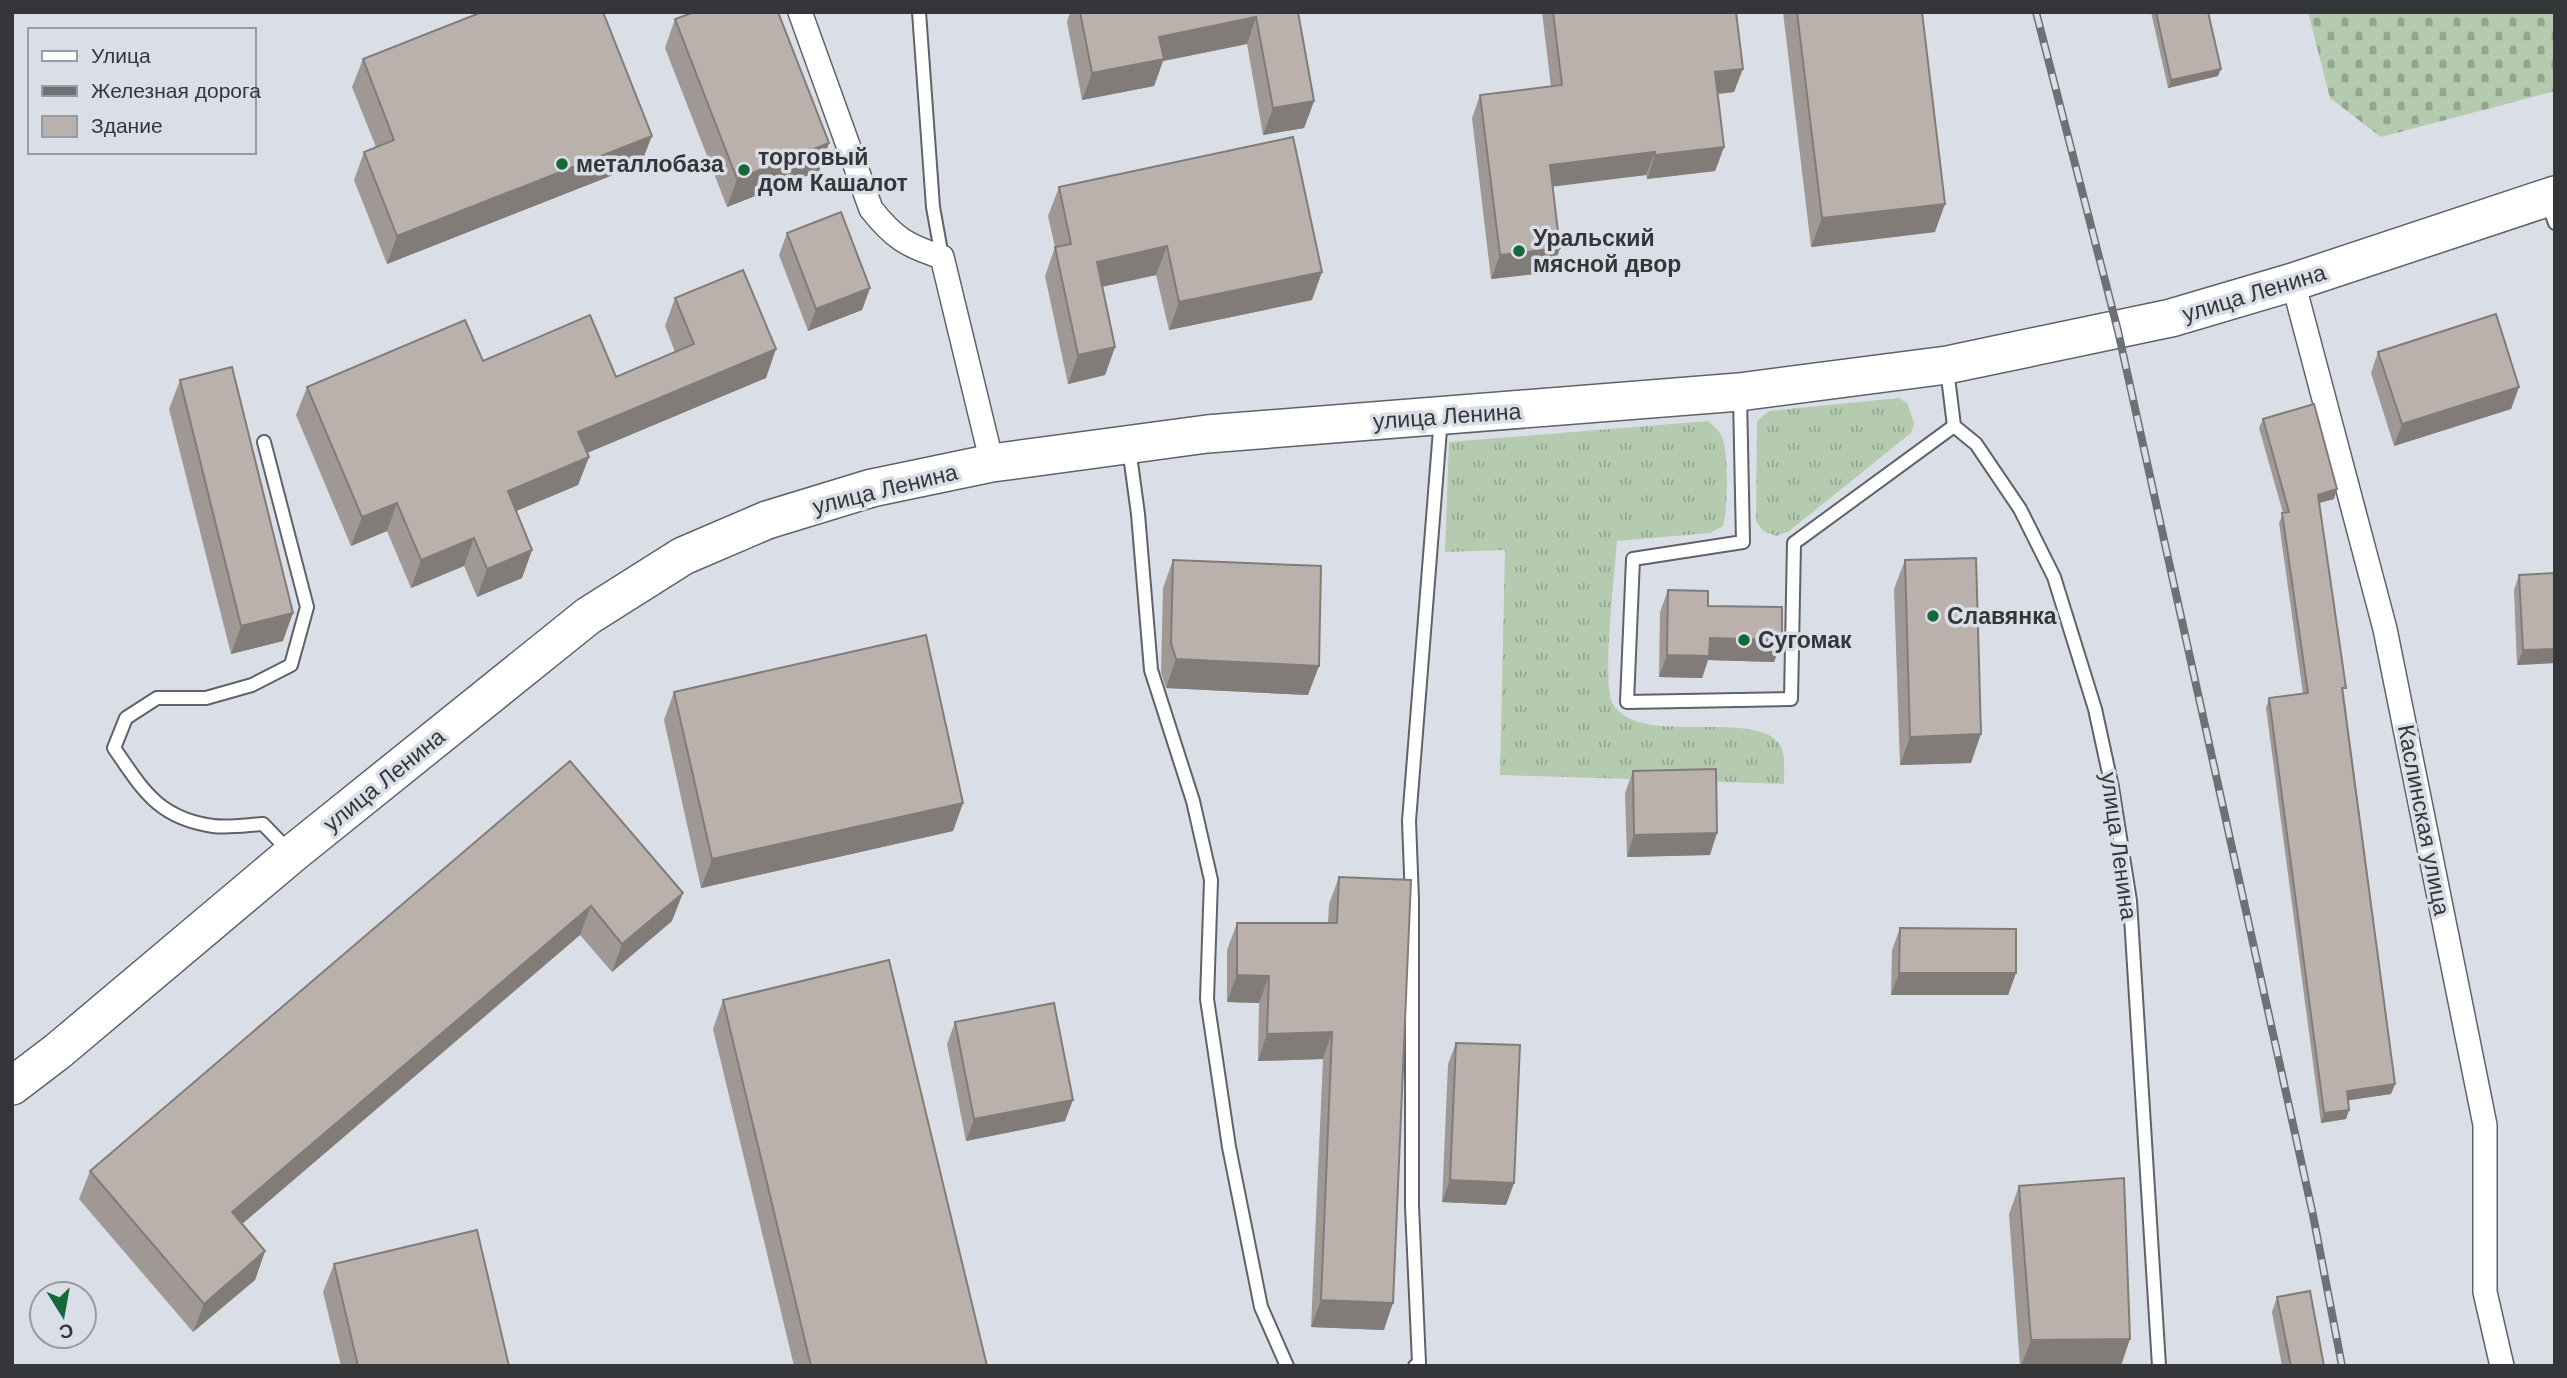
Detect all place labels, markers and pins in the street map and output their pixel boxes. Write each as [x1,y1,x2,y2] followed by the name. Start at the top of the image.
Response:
[758,144,908,196] place label: торговый дом Кашалот
[576,151,724,177] place label: металлобаза
[554,156,570,172] marker: металлобаза
[736,162,752,178] marker: торговый дом Кашалот
[1533,225,1681,277] place label: Уральский мясной двор
[1511,243,1527,259] marker: Уральский мясной двор
[1947,603,2057,629] place label: Славянка
[1925,608,1941,624] marker: Славянка
[1758,627,1852,653] place label: Сугомак
[1736,632,1752,648] marker: Сугомак

